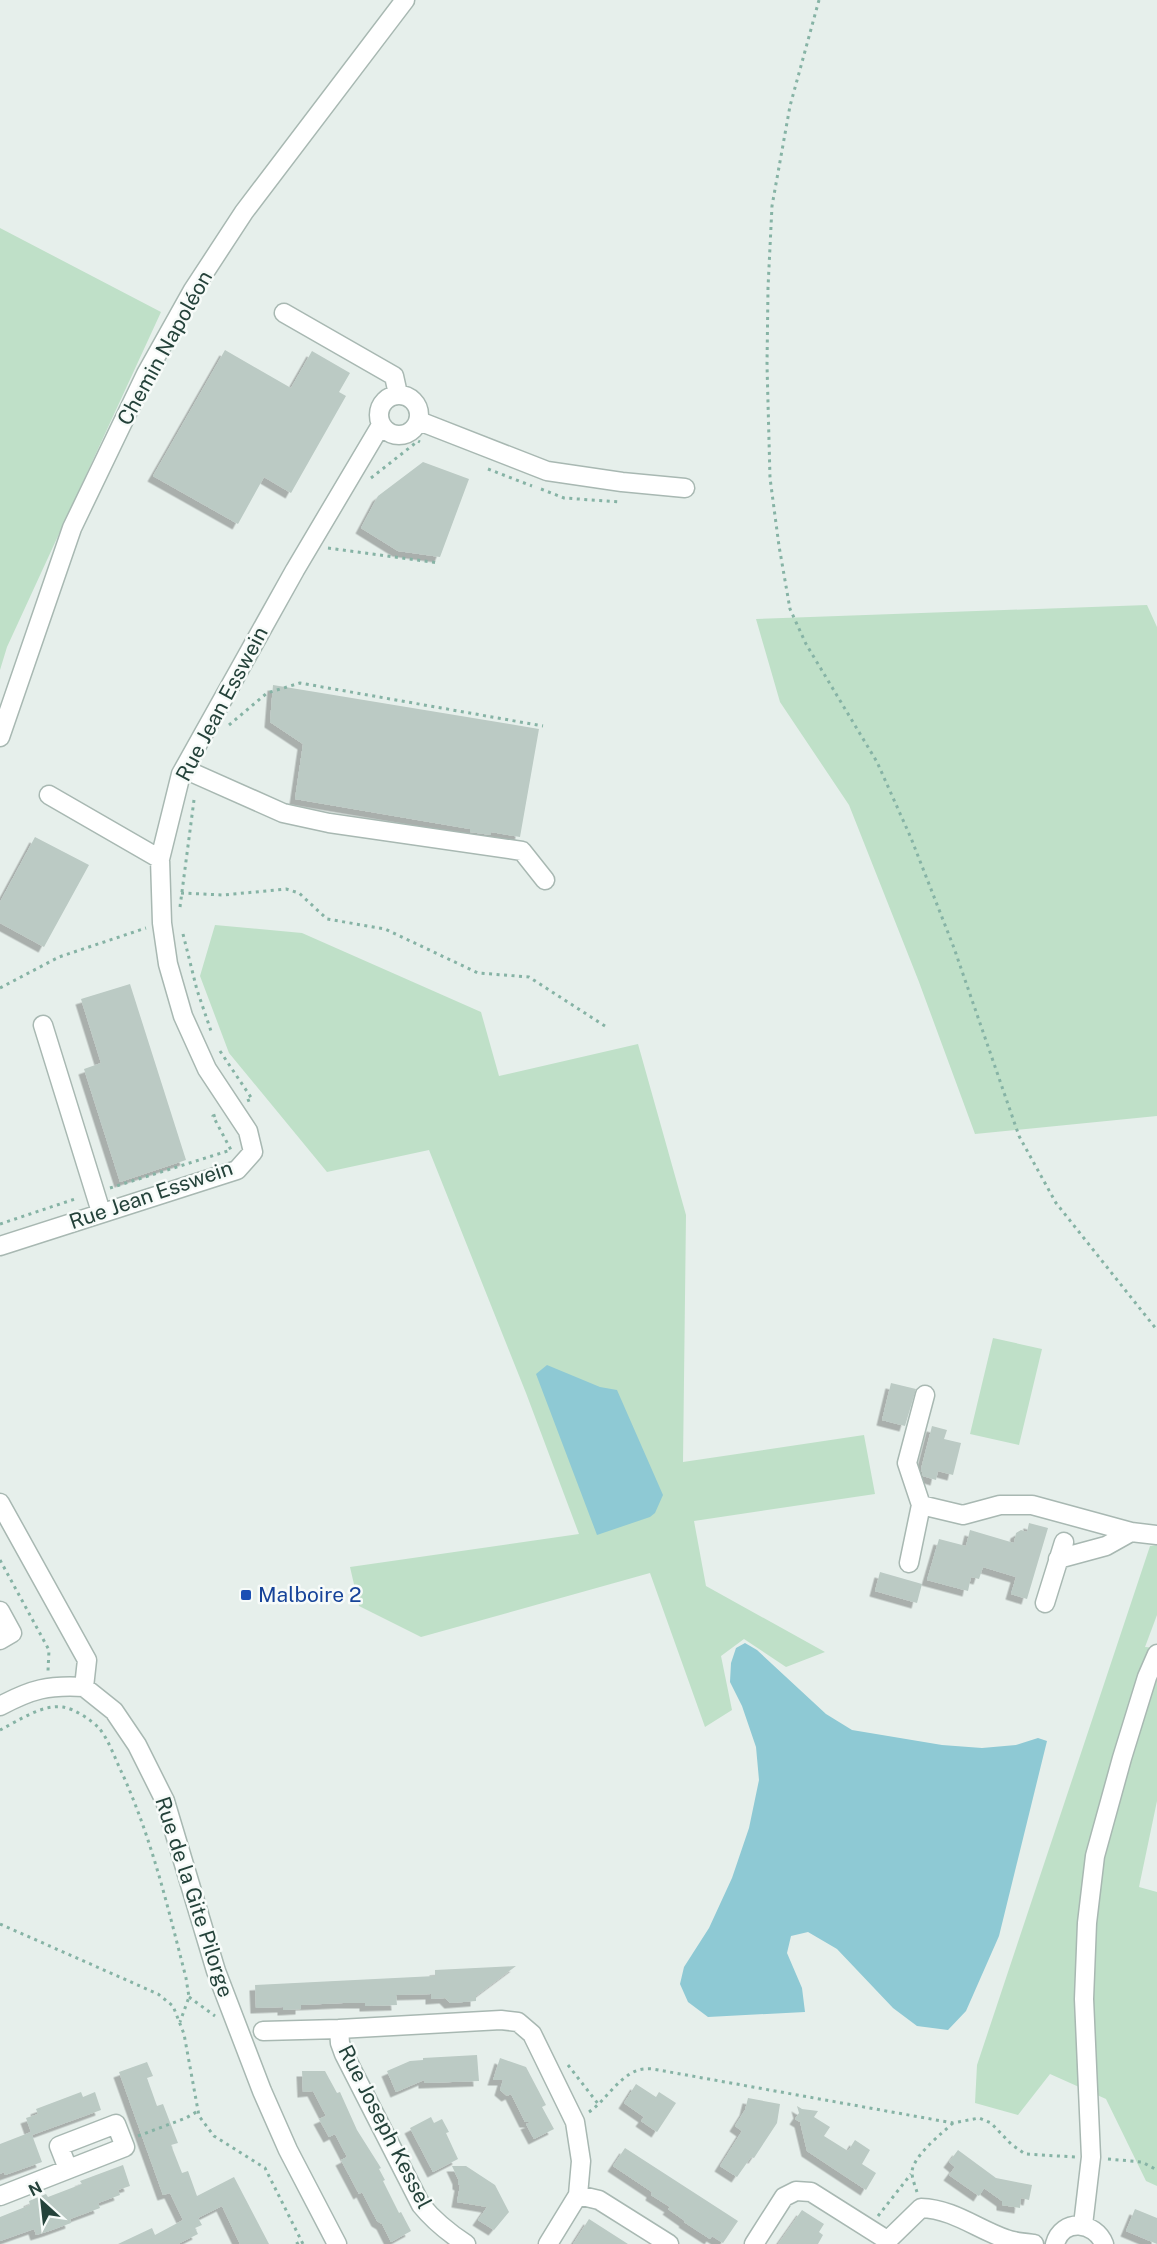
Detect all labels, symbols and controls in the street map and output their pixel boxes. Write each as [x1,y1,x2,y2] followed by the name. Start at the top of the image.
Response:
[112,266,217,429] street label: Chemin Napoléon
[170,622,273,785] street label: Rue Jean Esswein
[66,1155,236,1234] street label: Rue Jean Esswein
[258,1582,362,1607] place label: Malboire 2
[239,1588,253,1602] marker: Malboire 2
[150,1793,239,2000] street label: Rue de la Gite Pilorge
[333,2041,438,2213] street label: Rue Joseph Kessel
[12,2172,72,2232] north arrow
[26,2178,45,2200] text: N

